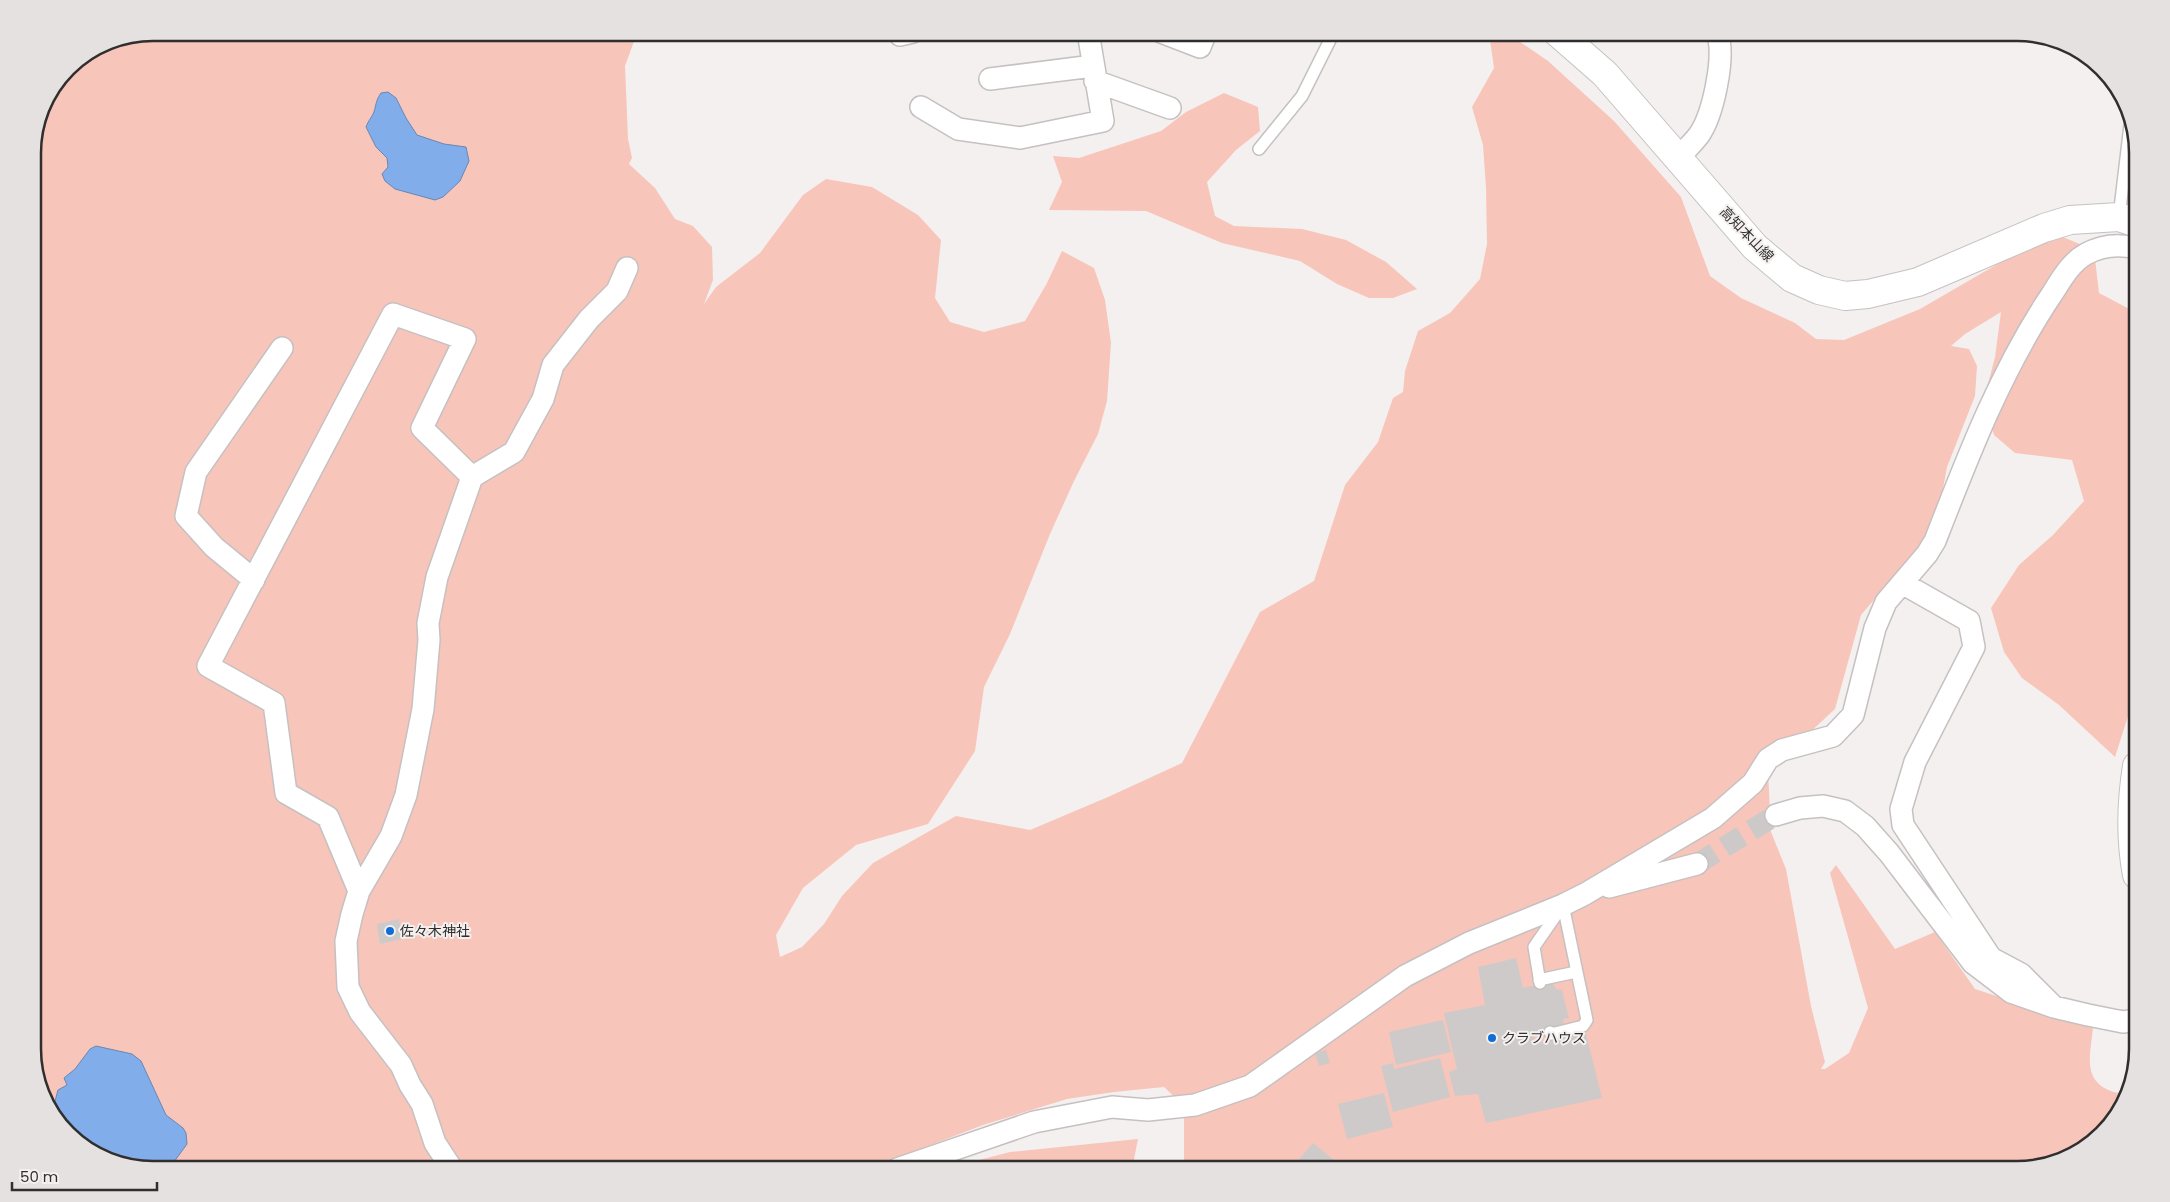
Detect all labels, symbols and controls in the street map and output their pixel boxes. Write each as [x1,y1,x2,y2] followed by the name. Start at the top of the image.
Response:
[1715,202,1779,266] street label: 高知本山線
[400,921,470,941] place label: 佐々木神社
[384,925,396,937] marker: 佐々木神社
[1502,1028,1586,1048] place label: クラブハウス
[1486,1032,1498,1044] marker: クラブハウス
[12,1160,158,1192] scale bar
[20,1166,58,1187] text: 50 m

